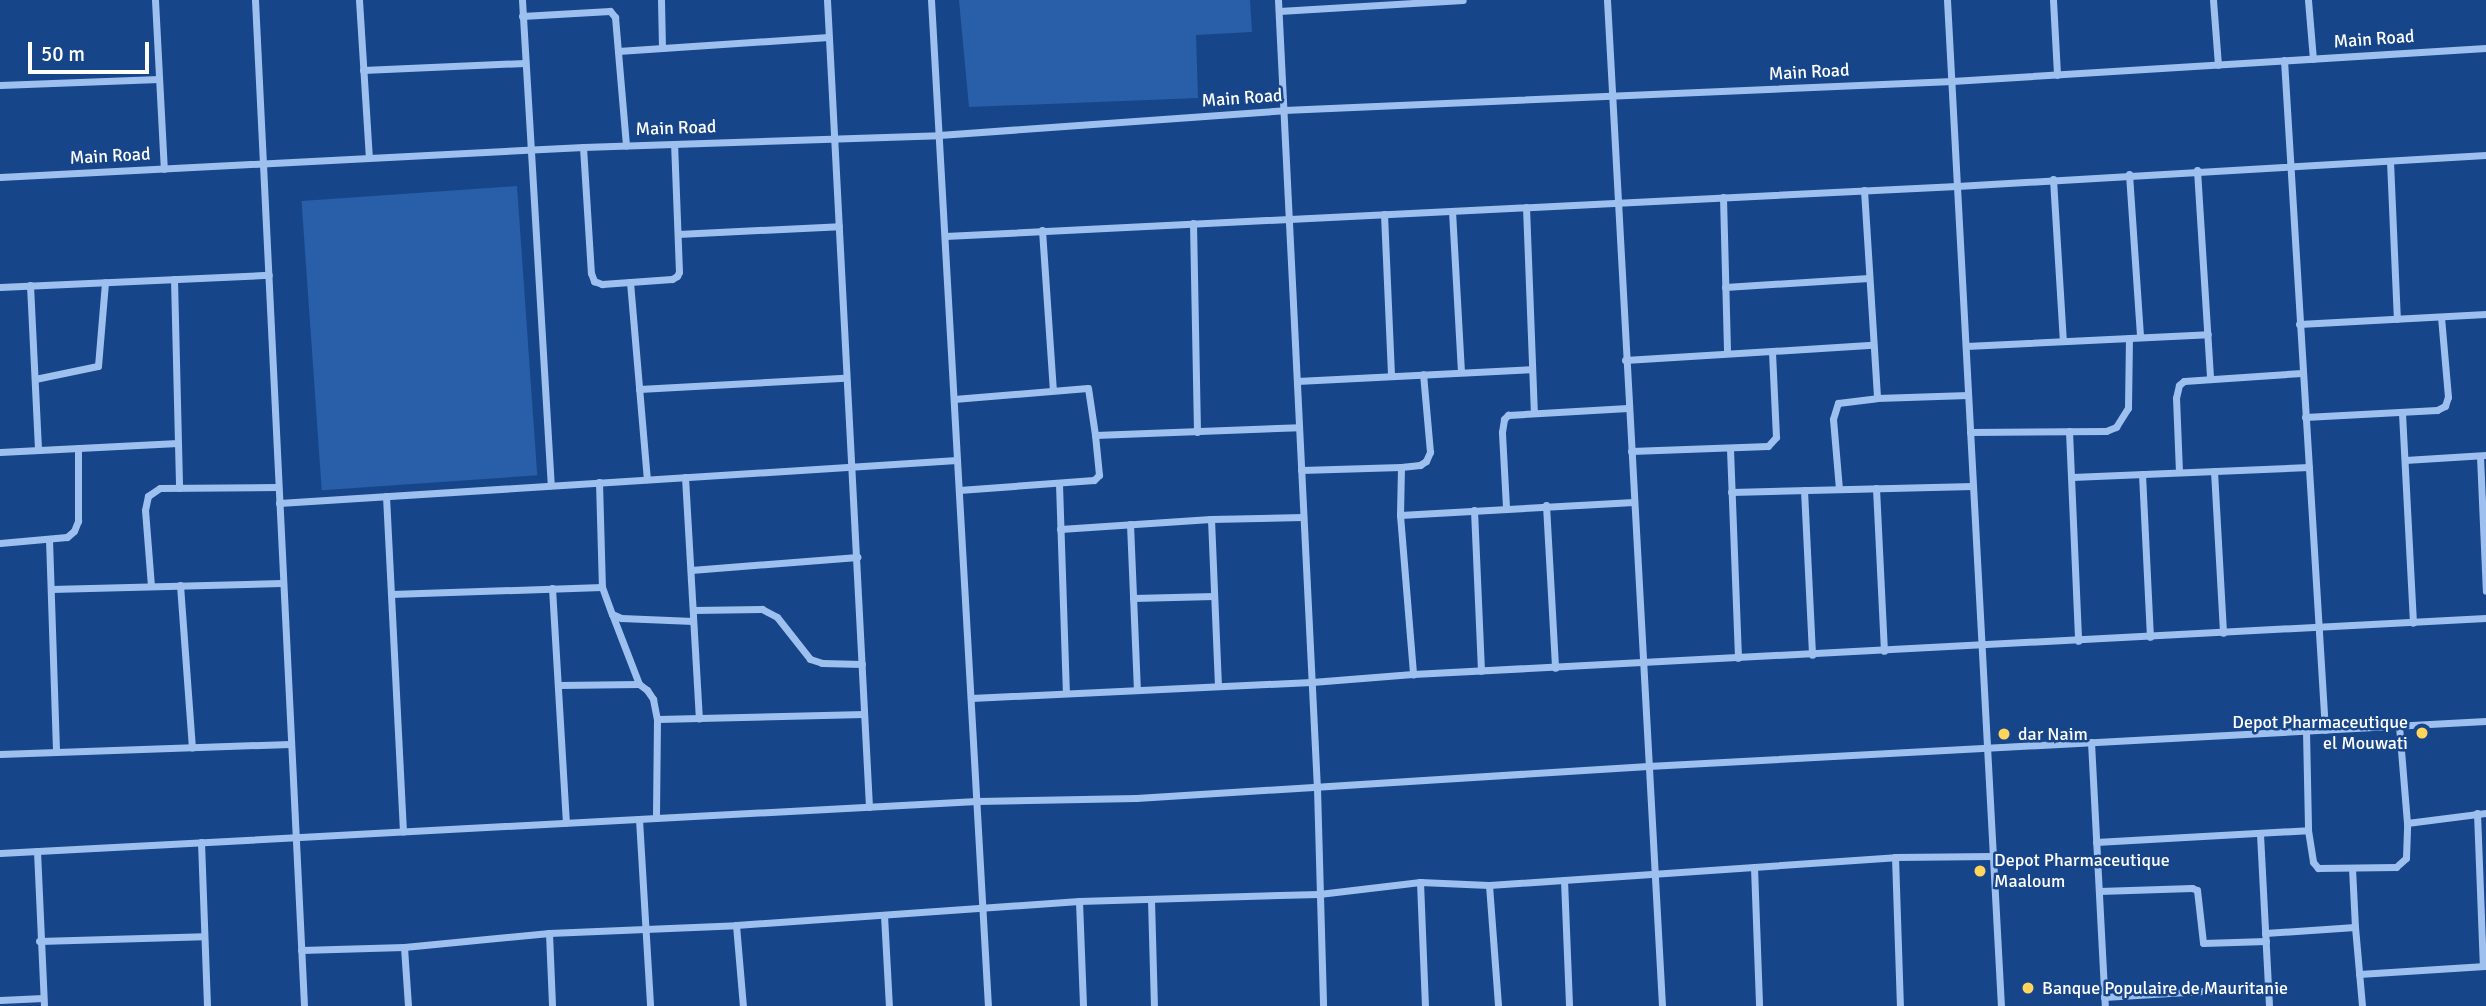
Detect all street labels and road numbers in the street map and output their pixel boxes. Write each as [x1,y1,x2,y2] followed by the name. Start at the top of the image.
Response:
[2333,25,2415,53] street label: Main Road
[1768,59,1850,85] street label: Main Road
[1201,84,1283,112] street label: Main Road
[635,116,717,140] street label: Main Road
[69,143,151,169] street label: Main Road

